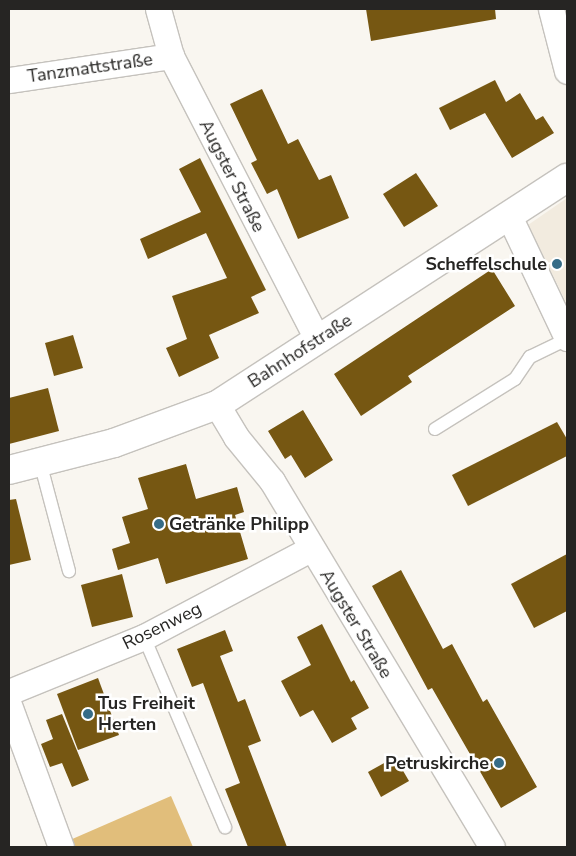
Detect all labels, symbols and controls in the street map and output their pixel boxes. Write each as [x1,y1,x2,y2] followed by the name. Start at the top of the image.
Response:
[26,49,154,87] street label: Tanzmattstraße
[194,116,270,236] street label: Augster Straße
[425,253,547,275] place label: Scheffelschule
[551,258,563,270] marker: Scheffelschule
[244,309,356,393] street label: Bahnhofstraße
[169,513,309,535] place label: Getränke Philipp
[153,518,165,530] marker: Getränke Philipp
[315,566,397,682] street label: Augster Straße
[119,598,205,654] street label: Rosenweg
[98,693,195,736] place label: Tus Freiheit Herten
[82,708,94,720] marker: Tus Freiheit Herten
[385,752,489,774] place label: Petruskirche
[493,757,505,769] marker: Petruskirche

